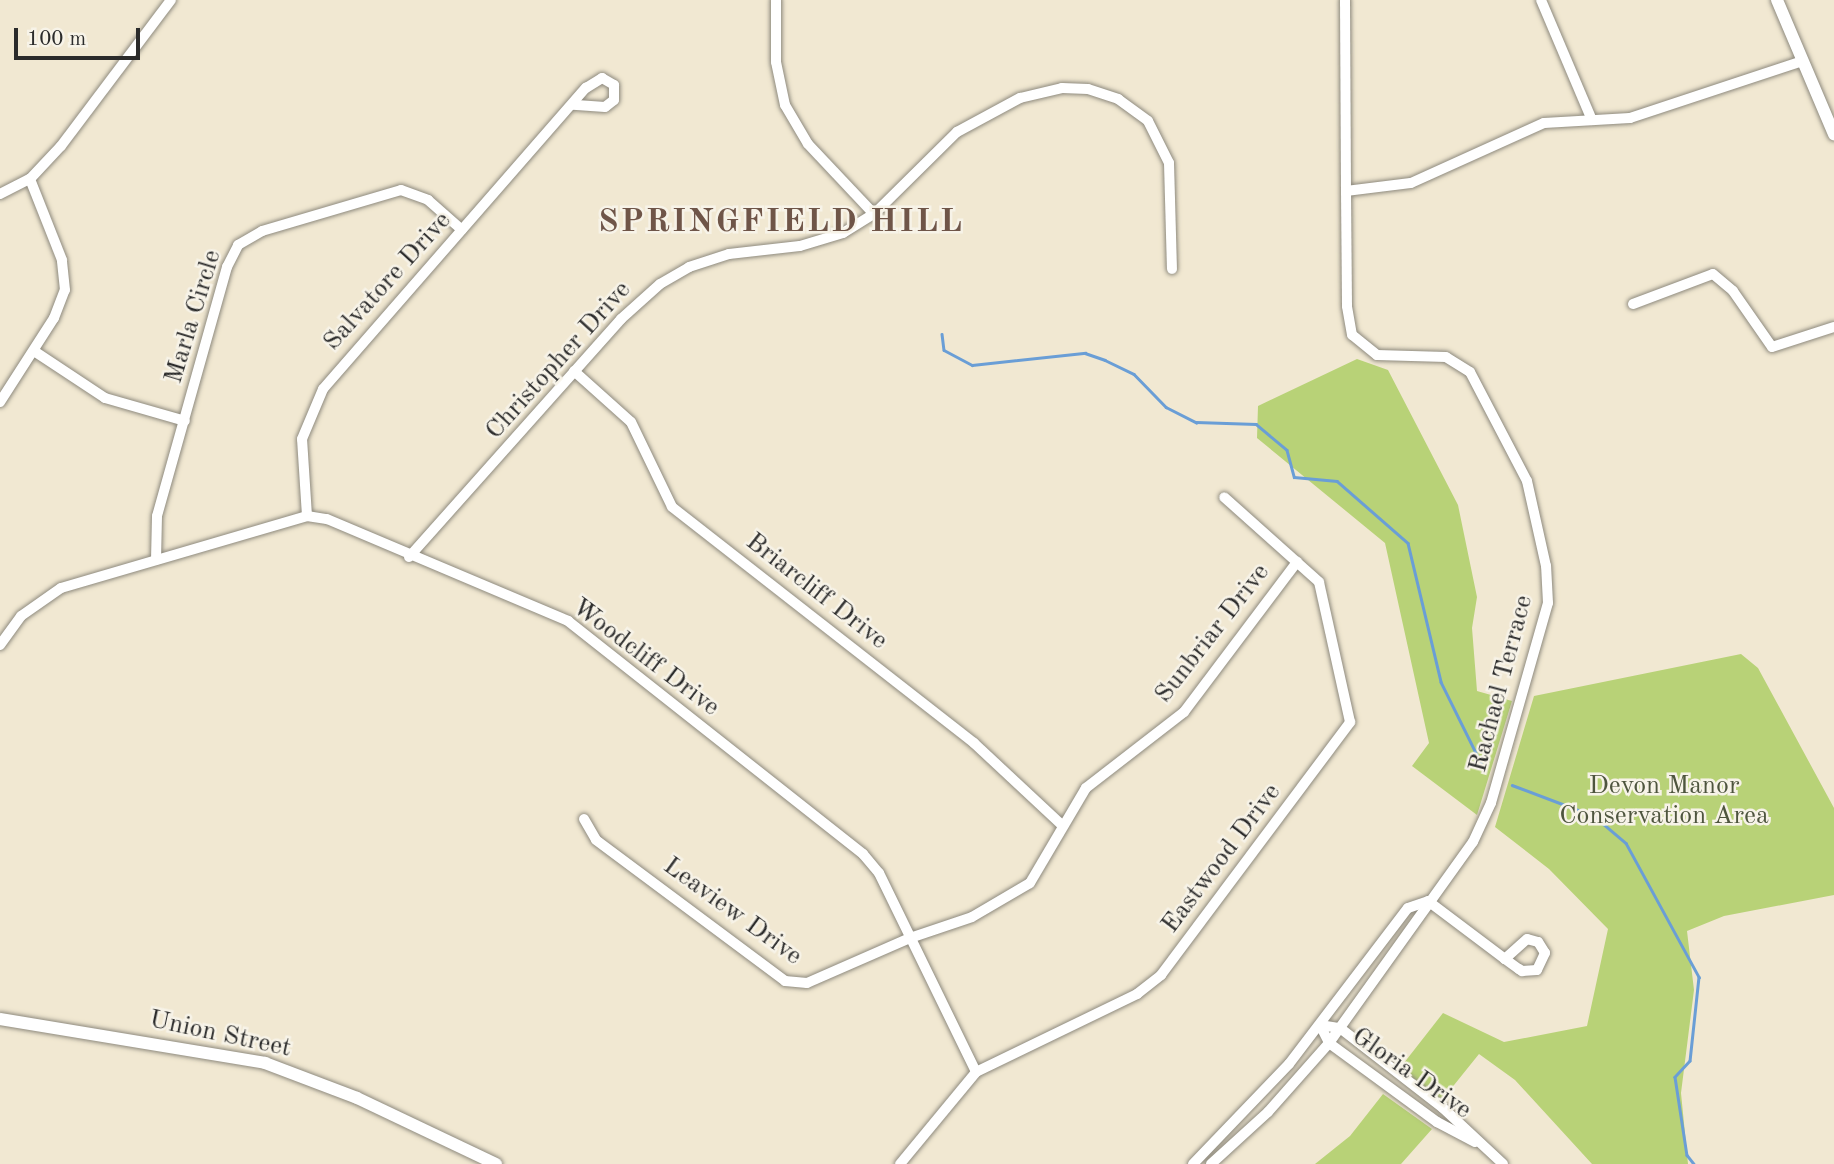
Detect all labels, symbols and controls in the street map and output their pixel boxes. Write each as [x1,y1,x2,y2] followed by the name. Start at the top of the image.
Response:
[18,14,144,58] scale bar
[27,29,86,50] text: 100 m
[600,203,962,243] district label: SPRINGFIELD HILL
[317,206,459,358] street label: Salvatore Drive
[159,247,229,387] street label: Marla Circle
[480,275,638,447] street label: Christopher Drive
[739,527,893,657] street label: Briarcliff Drive
[1149,558,1277,710] street label: Sunbriar Drive
[565,592,725,724] street label: Woodcliff Drive
[1463,592,1541,776] street label: Rachael Terrace
[1559,771,1769,832] park label: Devon Manor Conservation Area
[1156,778,1288,940] street label: Eastwood Drive
[656,851,808,973] street label: Leaview Drive
[146,1005,294,1065] street label: Union Street
[1345,1021,1477,1127] street label: Gloria Drive

